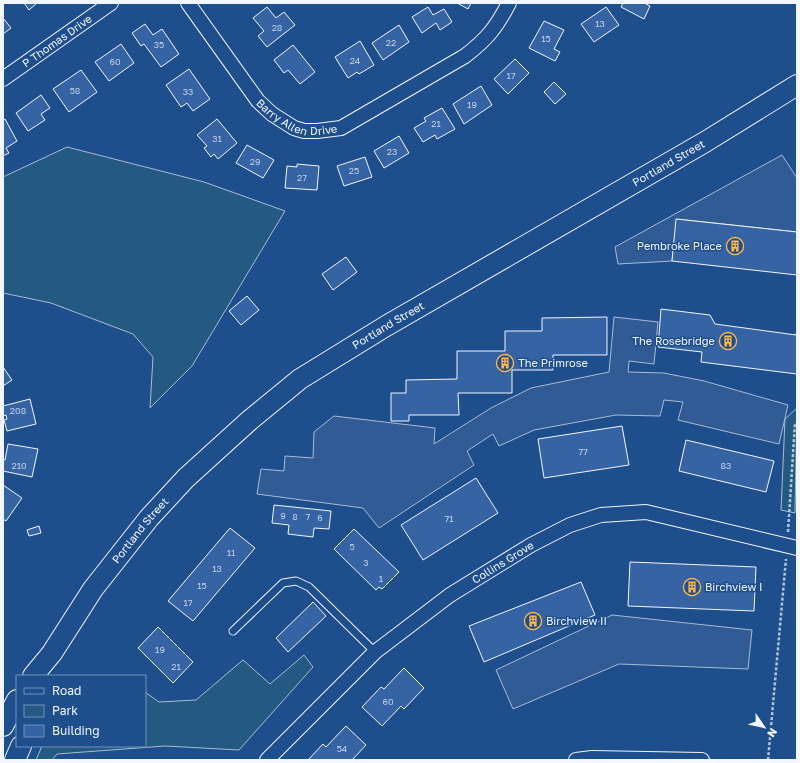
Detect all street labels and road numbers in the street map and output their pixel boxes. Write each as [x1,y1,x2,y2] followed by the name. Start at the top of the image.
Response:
[19,12,94,70] street label: P Thomas Drive
[254,96,338,138] street label: Barry Allen Drive
[630,137,707,189] street label: Portland Street
[350,299,426,351] street label: Portland Street
[109,495,171,566] street label: Portland Street
[469,538,536,586] street label: Collins Grove

